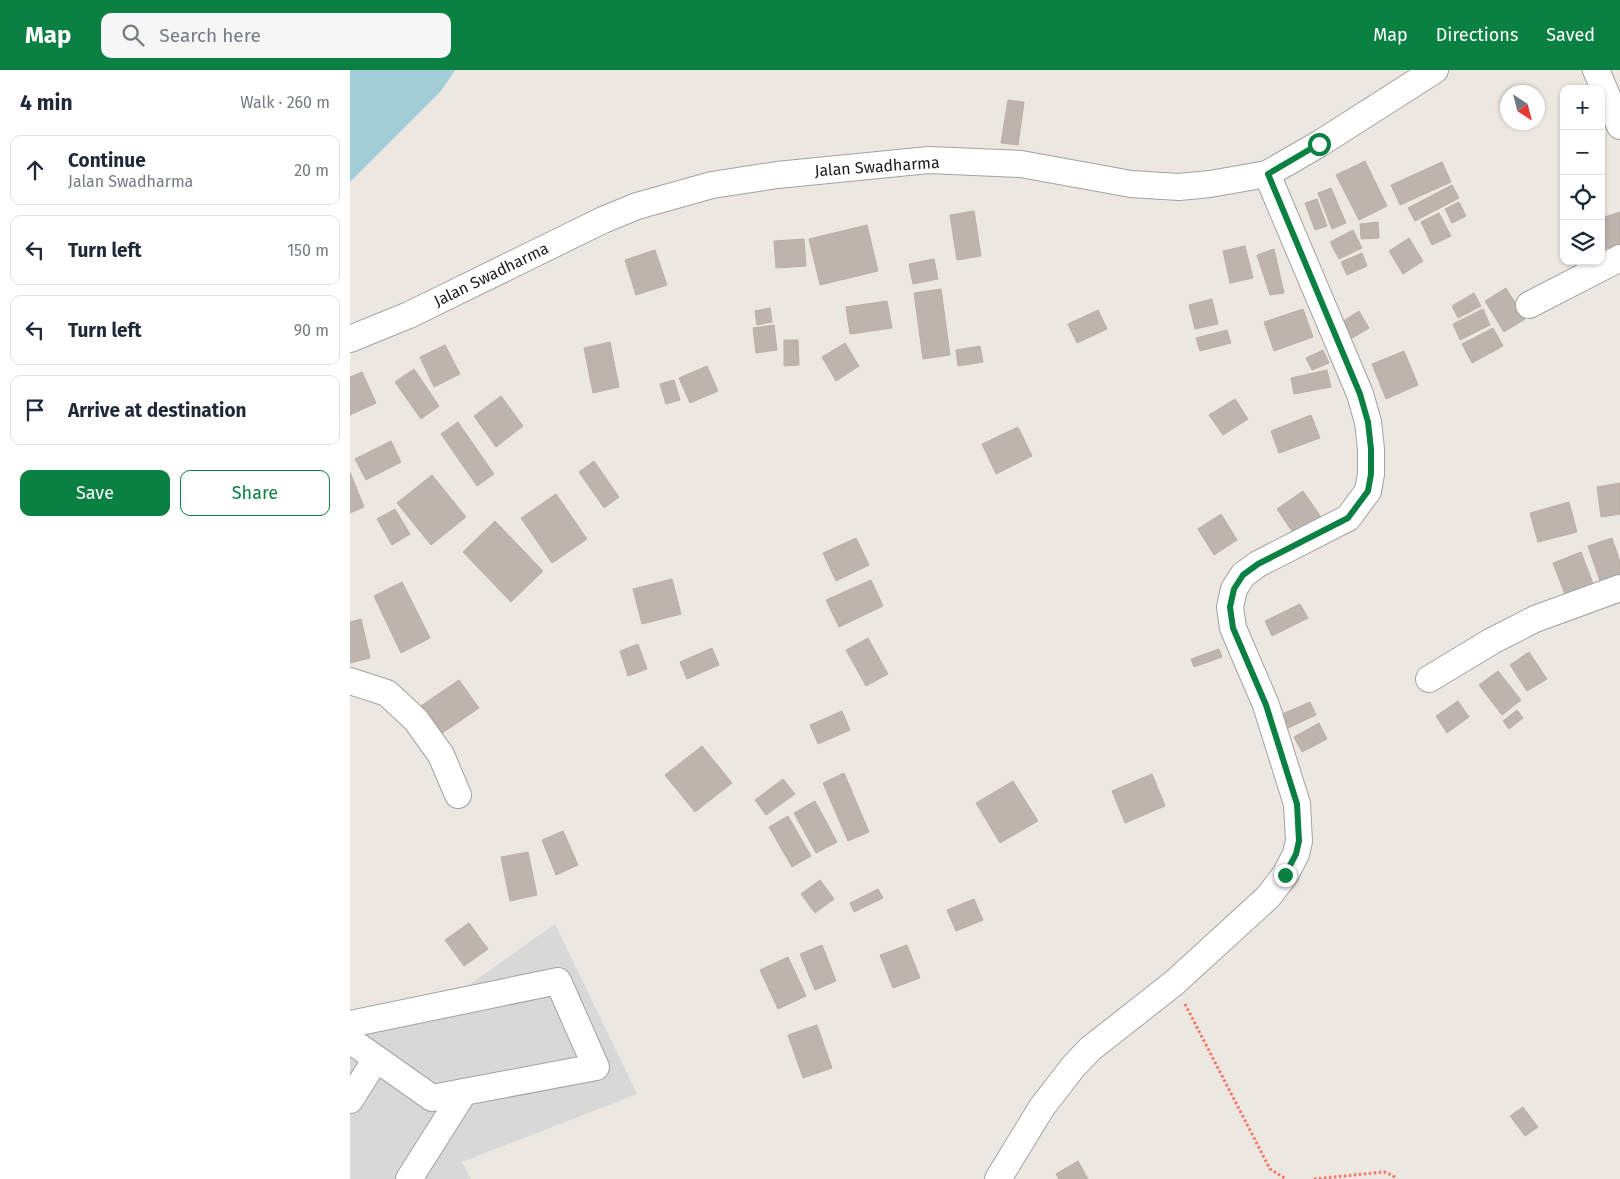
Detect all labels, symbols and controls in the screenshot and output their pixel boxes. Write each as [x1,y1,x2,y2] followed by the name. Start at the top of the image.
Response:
[101,13,451,58] search box
[25,21,71,49] text: Map
[119,21,147,49] icon: search
[159,24,261,47] text: Search here
[1373,24,1408,46] text: Map
[1436,24,1518,46] text: Directions
[1546,24,1595,46] text: Saved
[1500,85,1545,130] north arrow
[1560,85,1605,265] map controls
[1560,85,1605,130] button: +
[20,90,73,116] text: 4 min
[240,93,330,112] text: Walk · 260 m
[1560,130,1605,175] button: −
[1308,133,1331,156] route start
[68,149,146,172] text: Continue
[814,153,940,180] street label: Jalan Swadharma
[21,156,49,184] icon: ahead
[294,161,329,180] text: 20 m
[68,172,193,191] text: Jalan Swadharma
[1560,175,1605,220] button: locate
[1560,220,1605,265] button: layers
[21,236,49,264] icon: left
[431,238,552,310] street label: Jalan Swadharma
[68,239,142,262] text: Turn left
[287,241,329,260] text: 150 m
[21,316,49,344] icon: left
[68,319,142,342] text: Turn left
[294,321,329,340] text: 90 m
[21,396,49,424] icon: arrive
[68,399,247,422] text: Arrive at destination
[20,470,170,516] button: Save
[180,470,330,516] button: Share
[1274,864,1297,887] route end

